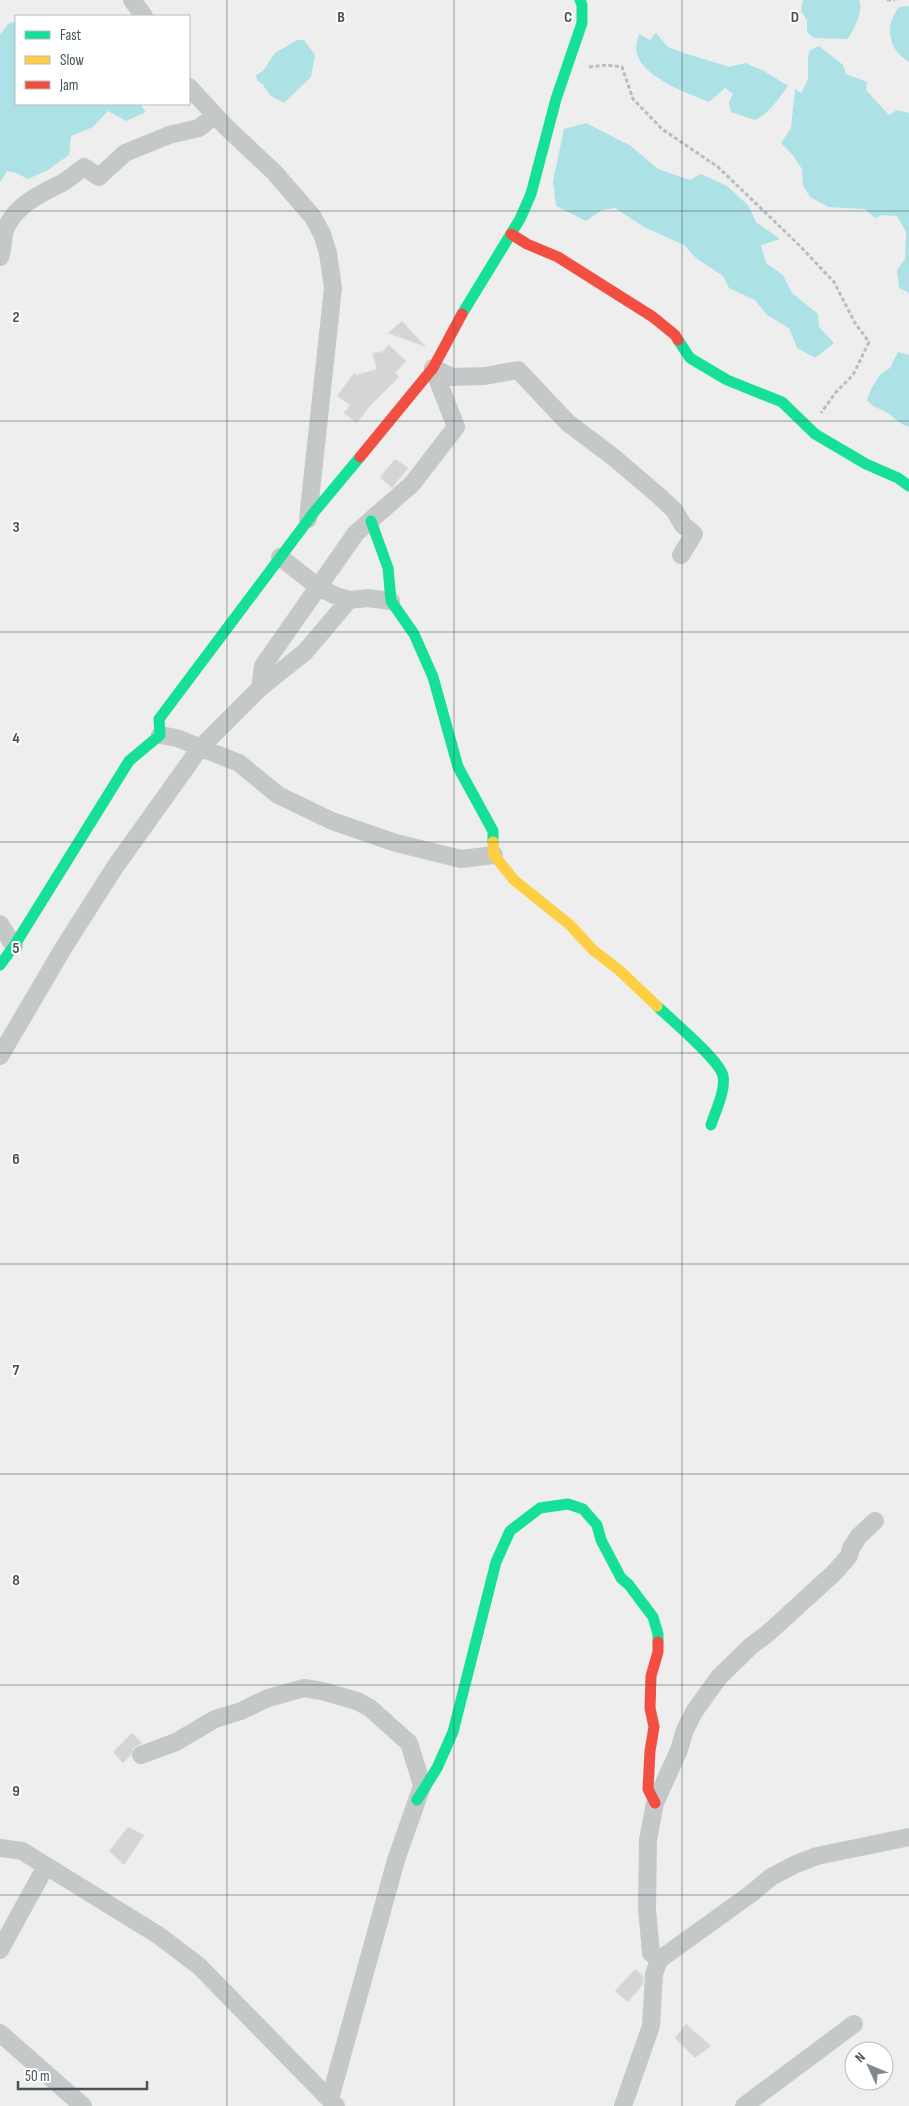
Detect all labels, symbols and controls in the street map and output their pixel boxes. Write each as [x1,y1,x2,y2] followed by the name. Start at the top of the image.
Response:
[337,8,345,27] text: B
[564,8,572,27] text: C
[791,8,799,27] text: D
[15,15,190,105] legend
[60,26,82,45] text: Fast
[60,51,84,70] text: Slow
[59,76,78,95] text: Jam
[12,308,20,327] text: 2
[12,518,20,537] text: 3
[12,729,20,748] text: 4
[12,939,20,958] text: 5
[12,1150,20,1169] text: 6
[13,1361,20,1380] text: 7
[12,1571,20,1590] text: 8
[12,1782,20,1801] text: 9
[844,2041,894,2091] north arrow
[851,2049,869,2066] text: N
[18,2058,146,2090] scale bar
[25,2067,50,2086] text: 50 m

